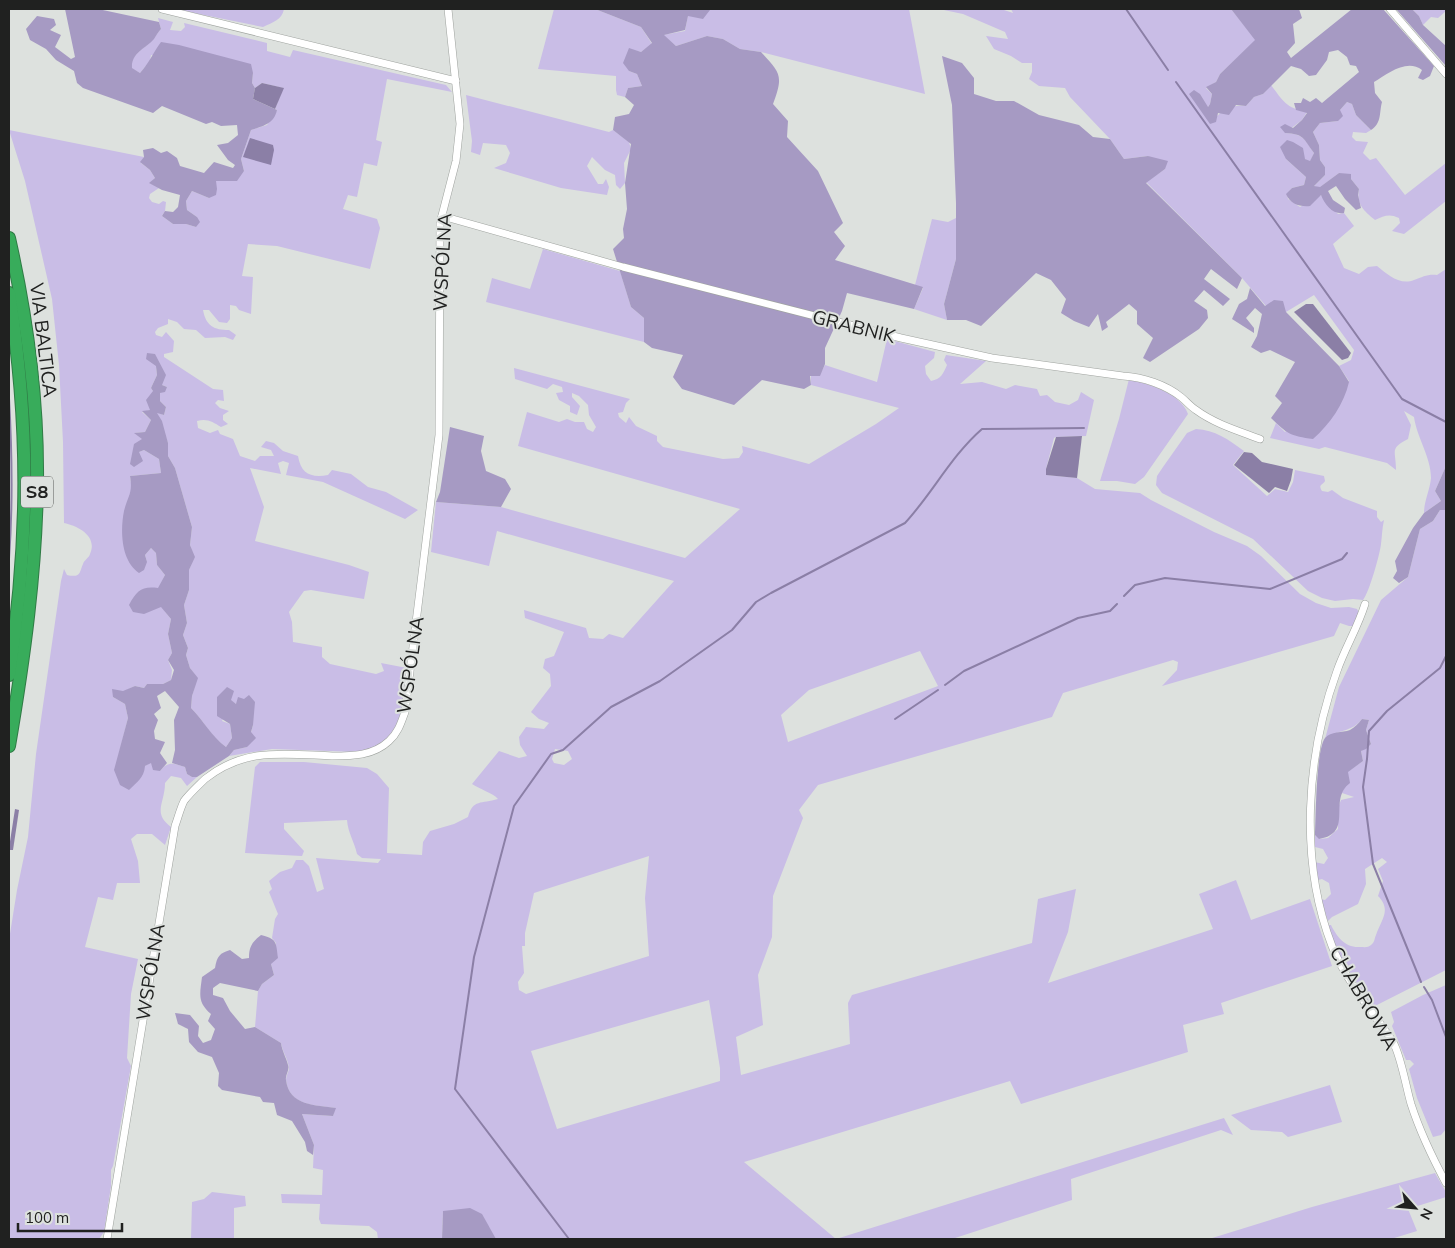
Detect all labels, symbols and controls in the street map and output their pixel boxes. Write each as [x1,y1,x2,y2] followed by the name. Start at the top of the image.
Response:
[427,212,457,312] street label: WSPÓLNA
[25,282,63,398] street label: VIA BALTICA
[810,304,899,348] street label: GRABNIK
[21,477,53,508] road number: S8
[391,615,429,715] street label: WSPÓLNA
[130,922,170,1022] street label: WSPÓLNA
[1325,942,1403,1054] street label: CHABROWA
[1390,1183,1440,1233] north arrow
[18,1200,121,1232] scale bar
[1416,1205,1437,1223] text: N
[25,1208,69,1227] text: 100 m

